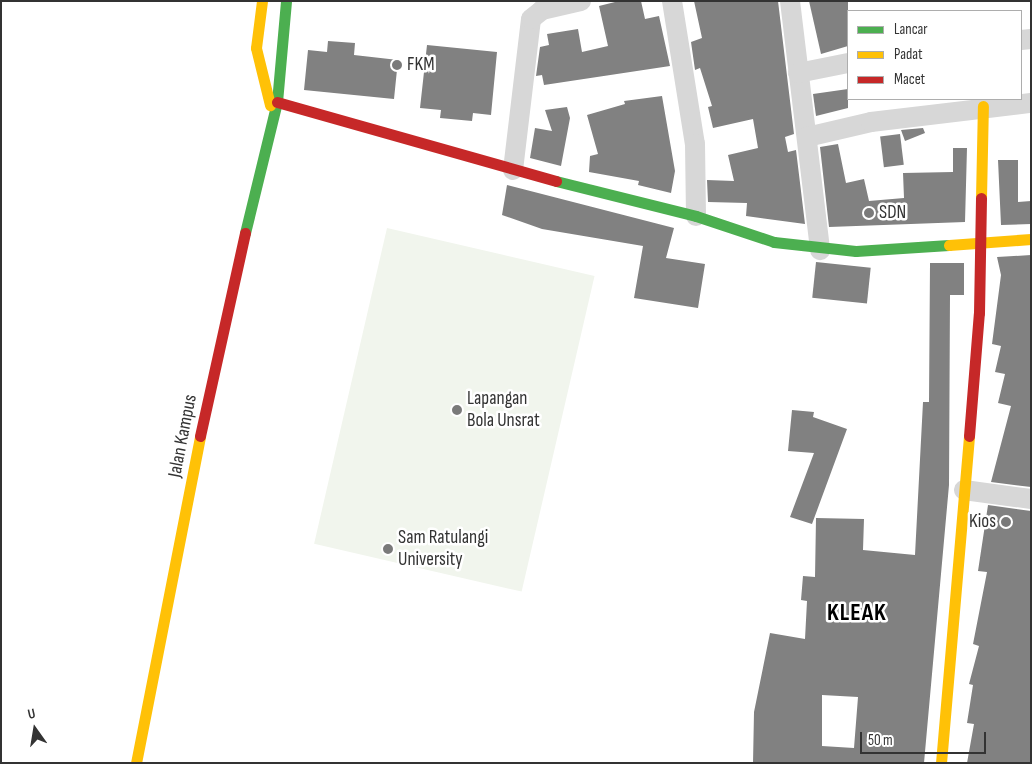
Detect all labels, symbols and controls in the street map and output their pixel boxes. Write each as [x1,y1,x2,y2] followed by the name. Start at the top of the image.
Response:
[847,10,1022,100] legend
[894,20,928,39] text: Lancar
[894,45,923,64] text: Padat
[407,54,434,76] place label: FKM
[391,59,403,71] marker: FKM
[894,70,925,89] text: Macet
[879,202,906,224] place label: SDN
[863,207,875,219] marker: SDN
[467,388,540,432] place label: Lapangan Bola Unsrat
[164,393,202,479] street label: Jalan Kampus
[451,404,463,416] marker: Lapangan Bola Unsrat
[969,511,996,533] place label: Kios
[1000,516,1012,528] marker: Kios
[398,527,488,571] place label: Sam Ratulangi University
[382,543,394,555] marker: Sam Ratulangi University
[826,599,888,627] district label: KLEAK
[10,704,60,754] north arrow
[26,705,37,723] text: U
[862,722,988,754] scale bar
[868,731,893,750] text: 50 m

